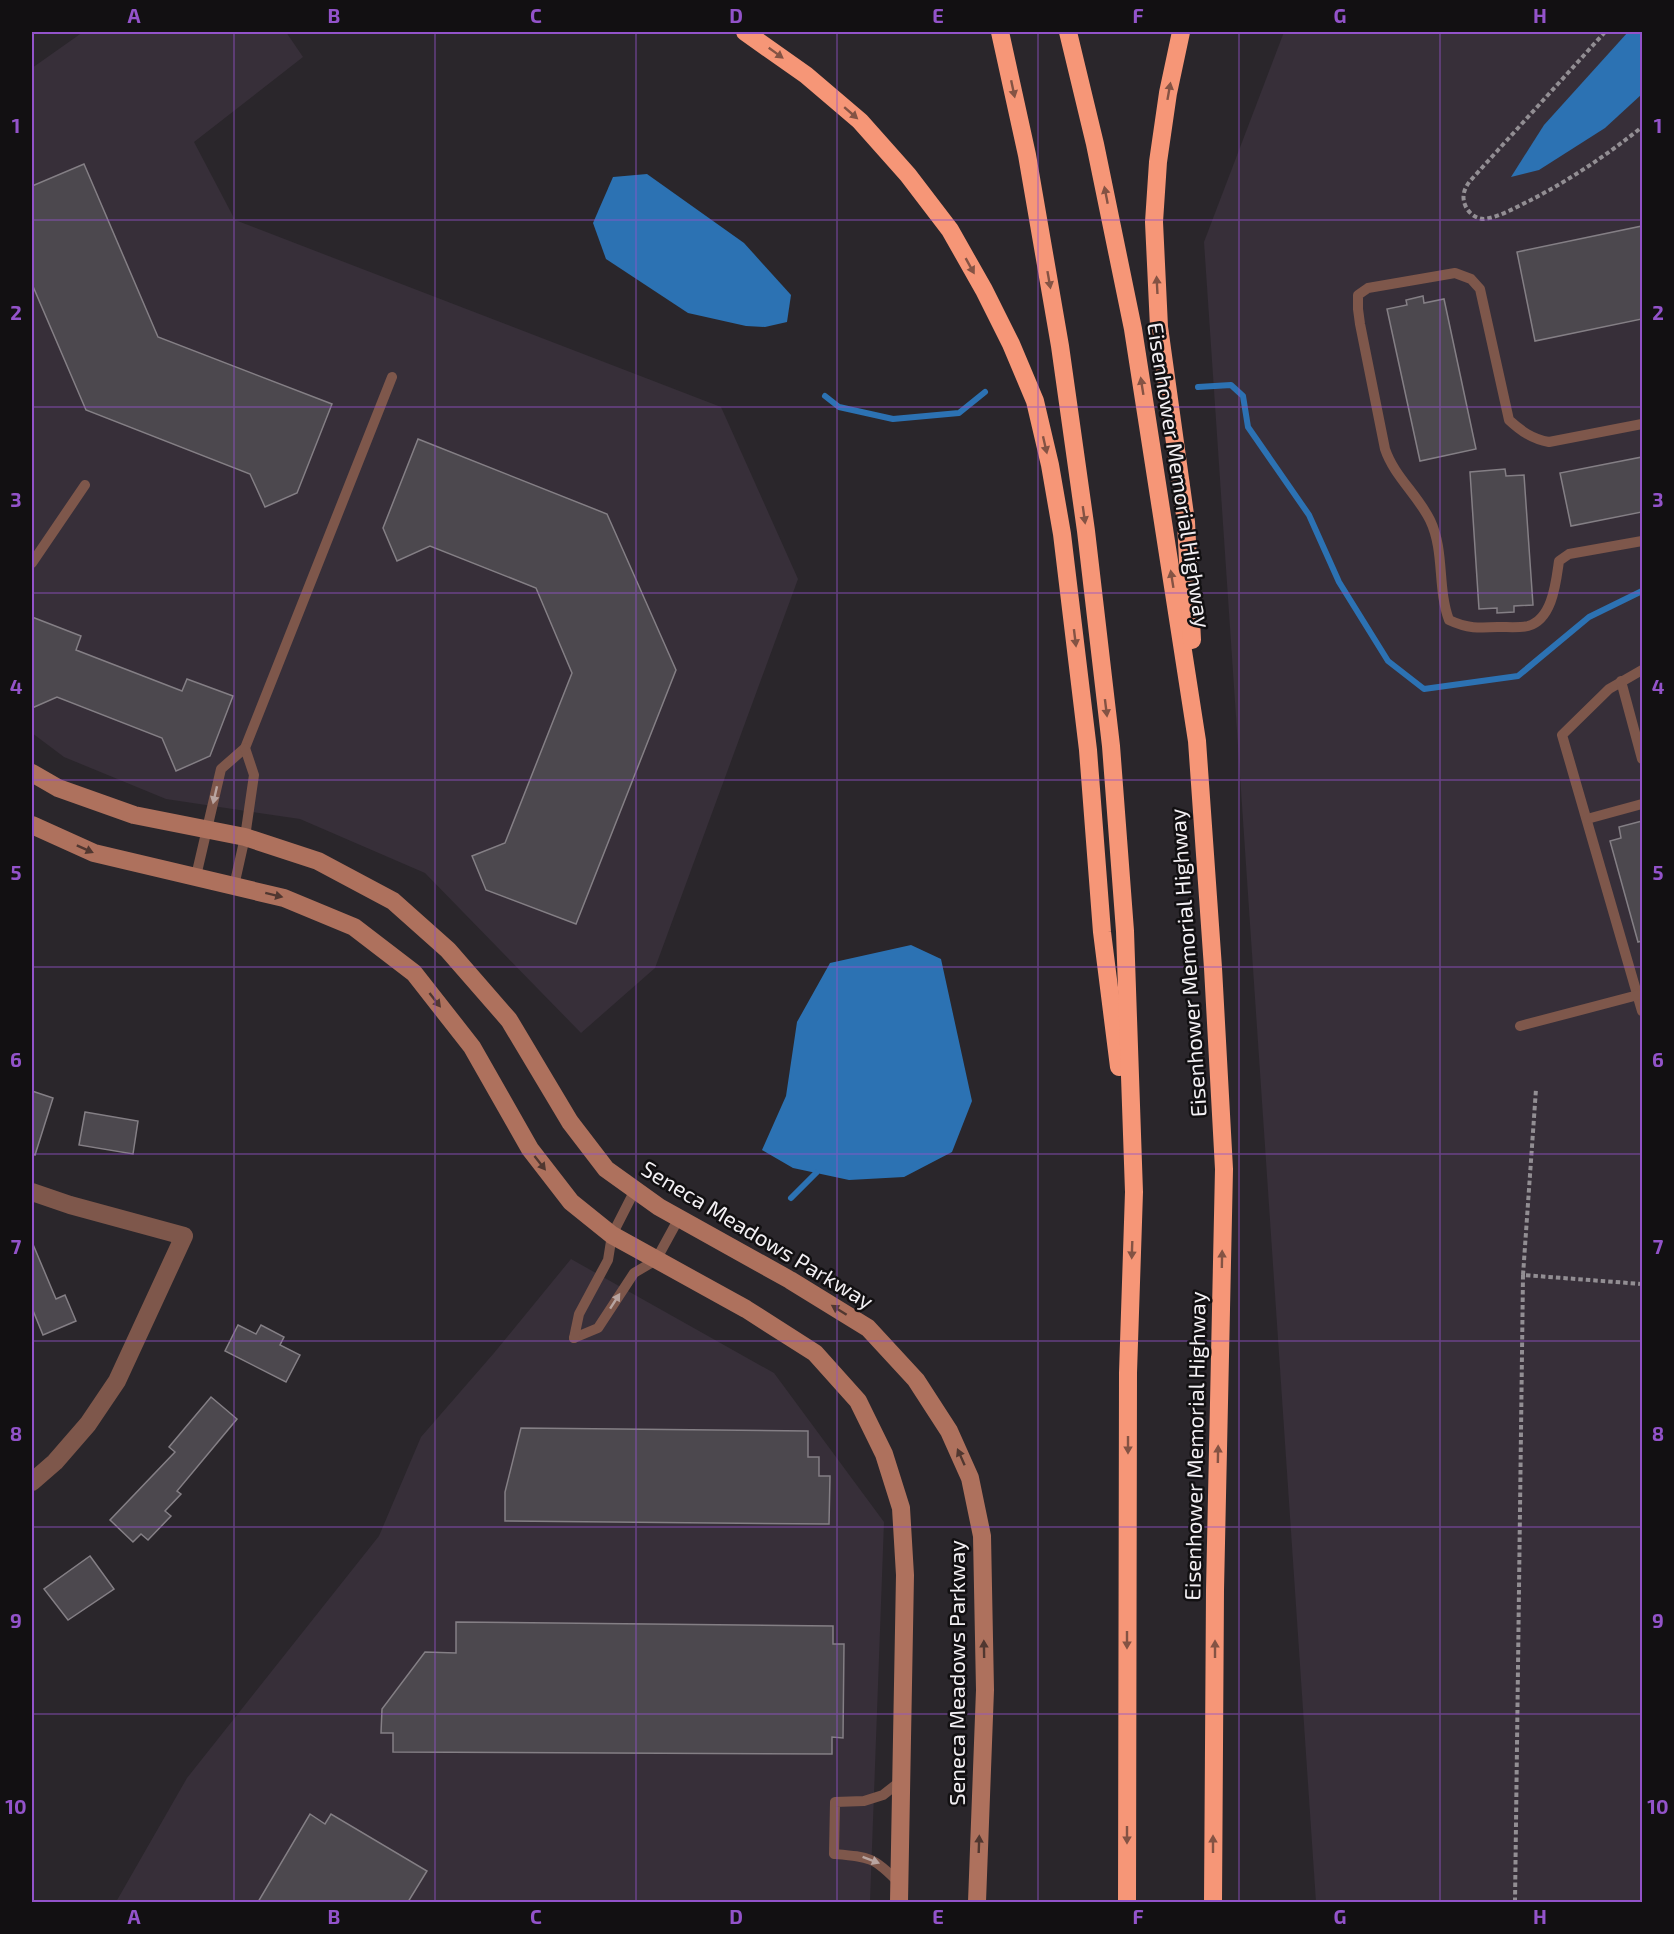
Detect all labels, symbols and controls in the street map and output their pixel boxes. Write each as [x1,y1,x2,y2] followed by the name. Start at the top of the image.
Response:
[127,3,141,27] text: A
[328,3,340,27] text: B
[530,3,542,27] text: C
[729,3,743,27] text: D
[932,3,944,27] text: E
[1132,3,1144,27] text: F
[1334,3,1346,27] text: G
[1533,3,1547,27] text: H
[767,47,783,59] one-way arrow
[1008,79,1018,98] one-way arrow
[1165,82,1174,101] one-way arrow
[843,107,859,120] one-way arrow
[12,113,20,137] text: 1
[1654,113,1662,137] text: 1
[1101,185,1110,204] one-way arrow
[965,258,975,275] one-way arrow
[1045,271,1054,290] one-way arrow
[1153,276,1162,295] one-way arrow
[10,300,22,324] text: 2
[1652,300,1664,324] text: 2
[1143,320,1217,630] street label: Eisenhower Memorial Highway
[1137,377,1146,396] one-way arrow
[1041,436,1050,455] one-way arrow
[10,487,22,511] text: 3
[1652,487,1664,511] text: 3
[1079,505,1088,524] one-way arrow
[1168,569,1177,588] one-way arrow
[1070,629,1080,648] one-way arrow
[10,674,23,698] text: 4
[1652,674,1665,698] text: 4
[1101,699,1111,718] one-way arrow
[209,786,219,804] one-way arrow
[1163,808,1211,1118] street label: Eisenhower Memorial Highway
[76,844,94,854] one-way arrow
[10,860,22,884] text: 5
[1652,860,1664,884] text: 5
[265,891,283,901] one-way arrow
[428,992,440,1007] one-way arrow
[10,1047,22,1071] text: 6
[1652,1047,1664,1071] text: 6
[637,1154,879,1314] street label: Seneca Meadows Parkway
[534,1155,547,1171] one-way arrow
[11,1234,22,1258] text: 7
[1653,1234,1664,1258] text: 7
[1127,1241,1136,1260] one-way arrow
[1217,1250,1227,1269] one-way arrow
[1178,1291,1210,1601] street label: Eisenhower Memorial Highway
[610,1293,621,1309] one-way arrow
[831,1304,847,1315] one-way arrow
[10,1421,22,1445] text: 8
[1652,1421,1664,1445] text: 8
[1123,1435,1132,1454] one-way arrow
[1213,1445,1223,1464] one-way arrow
[956,1449,965,1466] one-way arrow
[943,1540,969,1806] street label: Seneca Meadows Parkway
[10,1608,22,1632] text: 9
[1652,1608,1664,1632] text: 9
[1122,1630,1132,1649] one-way arrow
[979,1640,989,1659] one-way arrow
[1210,1640,1220,1659] one-way arrow
[5,1794,27,1818] text: 10
[1647,1794,1669,1818] text: 10
[1122,1825,1132,1844] one-way arrow
[974,1835,984,1854] one-way arrow
[1208,1835,1218,1854] one-way arrow
[862,1856,880,1866] one-way arrow
[127,1904,141,1928] text: A
[328,1904,340,1928] text: B
[530,1904,542,1928] text: C
[729,1904,743,1928] text: D
[932,1904,944,1928] text: E
[1132,1904,1144,1928] text: F
[1334,1904,1346,1928] text: G
[1533,1904,1547,1928] text: H

